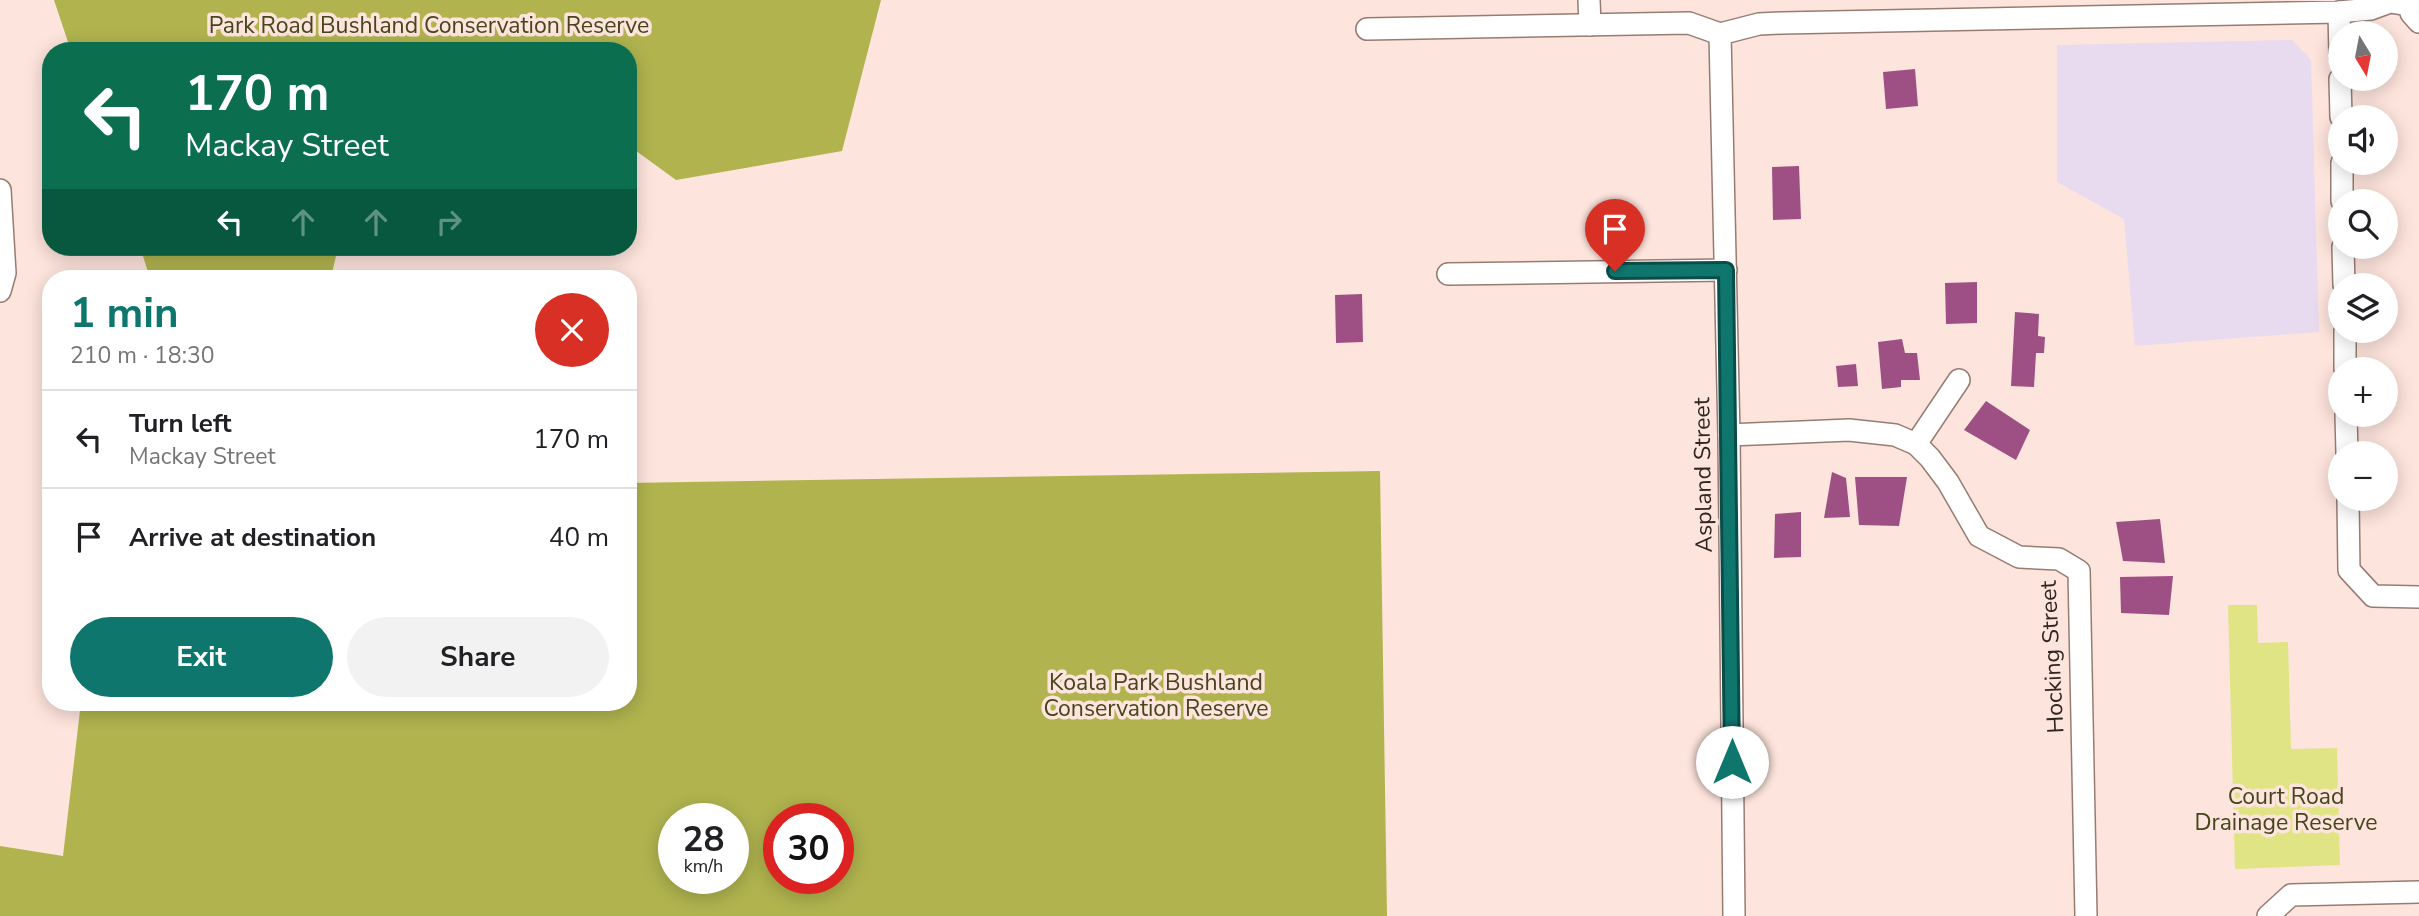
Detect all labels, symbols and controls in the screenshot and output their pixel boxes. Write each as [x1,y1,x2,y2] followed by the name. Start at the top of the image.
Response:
[209,10,649,41] park label: Park Road Bushland Conservation Reserve
[2328,21,2398,91] north arrow
[2328,21,2398,511] map controls
[185,60,329,127] text: 170 m
[70,70,161,161] icon: left
[2328,105,2398,175] button: sound
[185,124,389,167] text: Mackay Street
[2328,189,2398,259] button: search
[1585,199,1645,271] pin
[211,203,249,241] icon: left
[284,203,322,241] icon: ahead
[357,203,395,241] icon: ahead
[430,203,468,241] icon: right
[1596,210,1634,248] icon: arrive
[2328,273,2398,343] button: layers
[70,285,179,342] text: 1 min
[535,293,609,367] button: close
[70,340,215,371] text: 210 m · 18:30
[2328,357,2398,427] button: +
[1686,396,1720,553] street label: Aspland Street
[129,406,232,441] text: Turn left
[70,420,108,458] icon: left
[533,422,609,457] text: 170 m
[129,441,275,472] text: Mackay Street
[2328,441,2398,511] button: −
[70,518,108,556] icon: arrive
[129,520,376,555] text: Arrive at destination
[549,520,609,555] text: 40 m
[2032,579,2071,734] street label: Hocking Street
[70,617,333,697] button: Exit
[347,617,609,697] button: Share
[1043,667,1269,724] park label: Koala Park Bushland Conservation Reserve
[1695,725,1769,799] position arrow
[2194,781,2378,838] park label: Court Road Drainage Reserve
[763,803,854,894] speed limit sign: 30
[682,816,725,863] text: 28
[684,854,723,878] text: km/h

